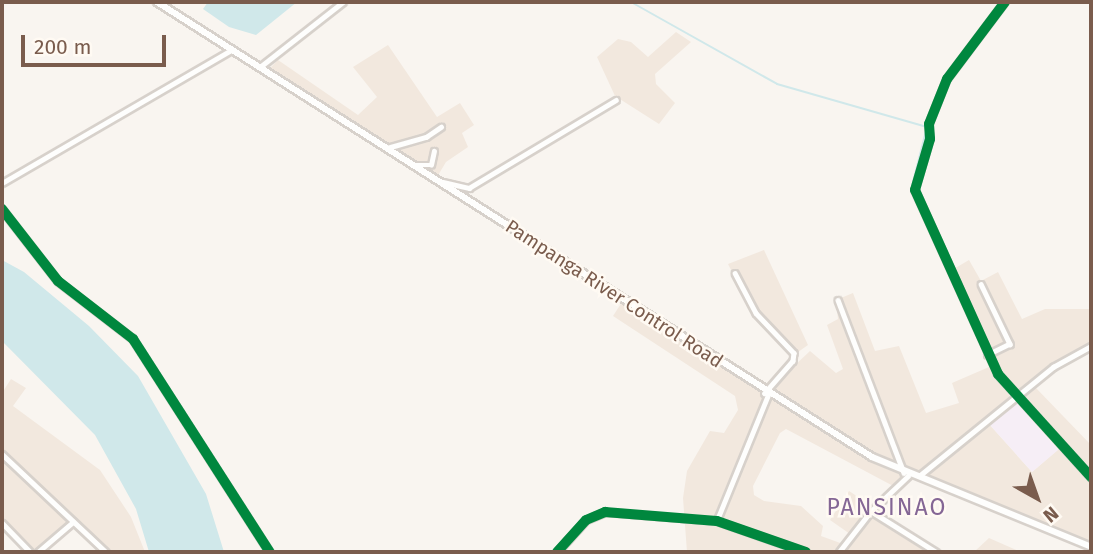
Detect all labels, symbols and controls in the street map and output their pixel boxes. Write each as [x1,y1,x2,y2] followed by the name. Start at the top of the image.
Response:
[24,21,170,65] scale bar
[34,34,91,60] text: 200 m
[501,215,727,373] street label: Pampanga River Control Road
[1002,463,1072,533] north arrow
[828,493,946,521] district label: PANSINAO
[1039,502,1063,527] text: N

